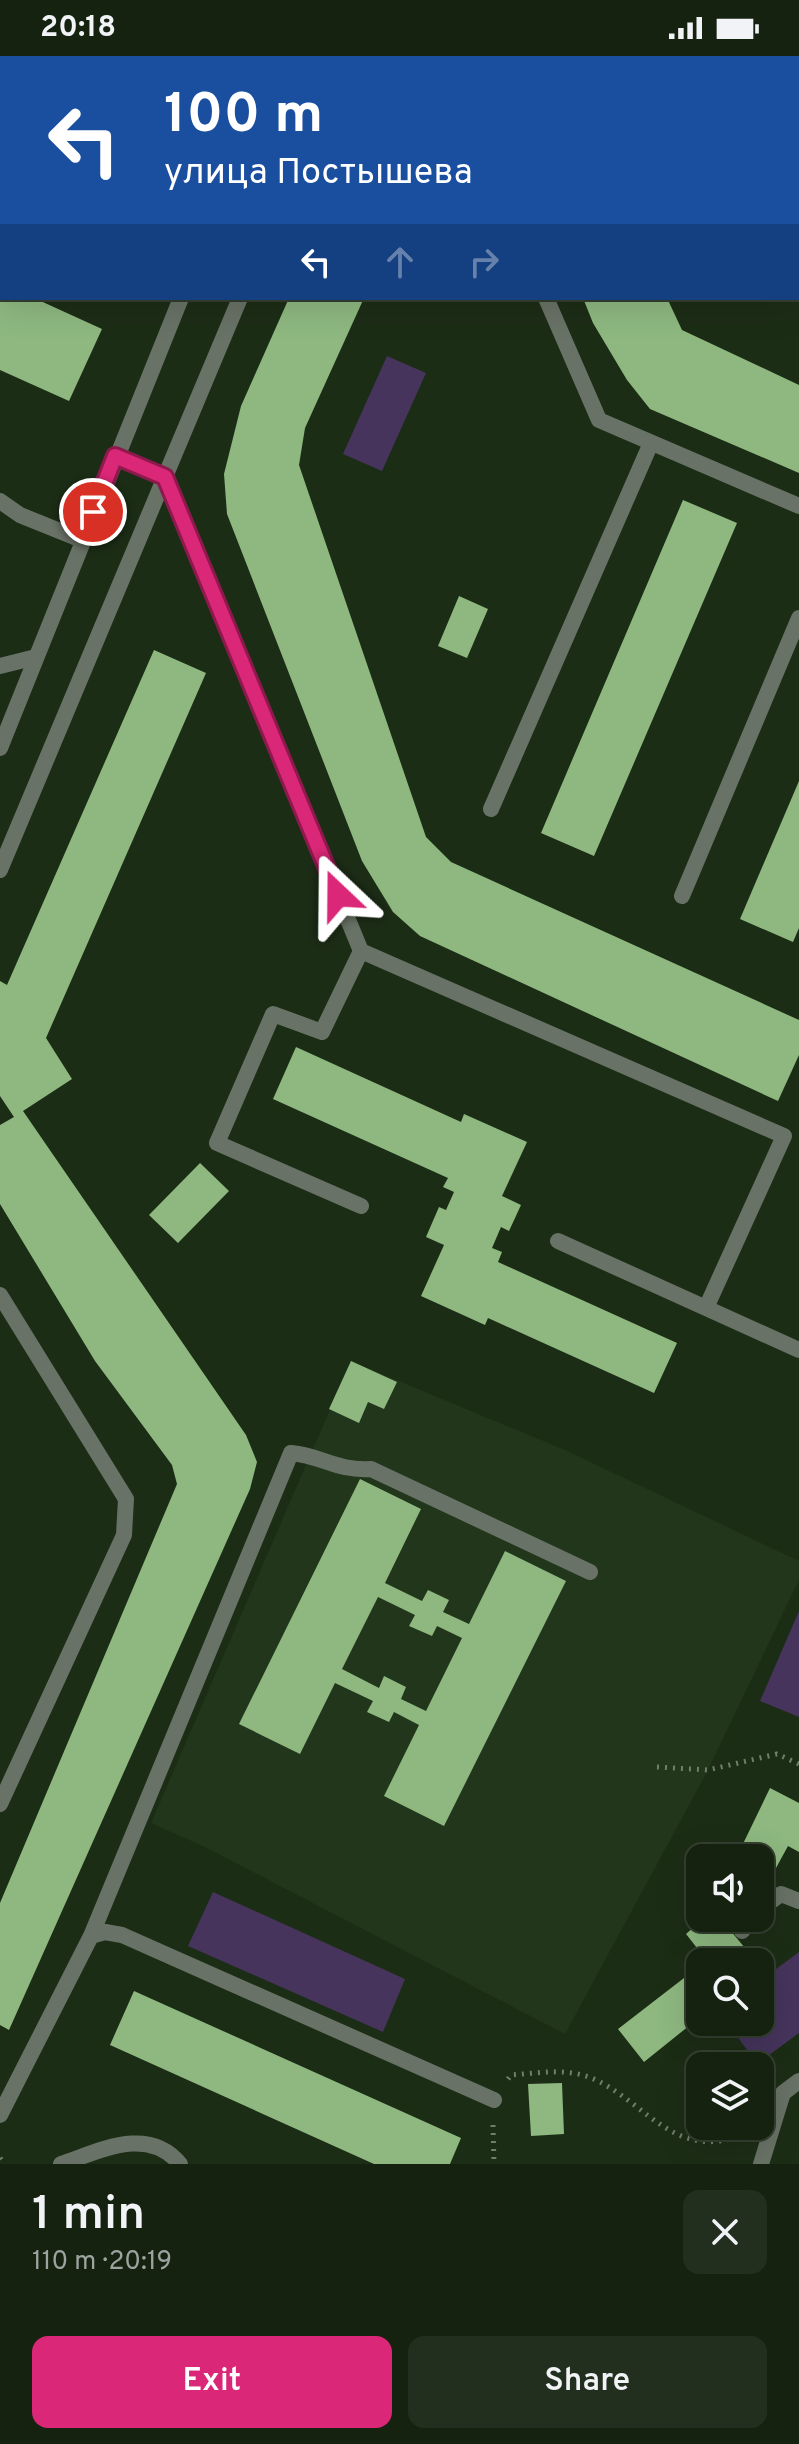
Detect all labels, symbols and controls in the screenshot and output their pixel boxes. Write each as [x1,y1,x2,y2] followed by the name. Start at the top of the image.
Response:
[40,10,116,47] text: 20:18
[164,82,323,152] text: 100 m
[32,88,136,192] icon: left
[164,151,473,197] text: улица Постышева
[294,240,338,284] icon: left
[378,240,422,284] icon: ahead
[462,240,506,284] icon: right
[59,478,127,546] pin
[71,490,115,534] icon: arrive
[296,853,380,937] position arrow
[686,1844,774,2140] map controls
[686,1844,774,1932] button: sound
[686,1948,774,2036] button: search
[686,2052,774,2140] button: layers
[32,2186,145,2246] text: 1 min
[683,2190,767,2274] button: close
[32,2246,172,2279] text: 110 m · 20:19
[32,2336,392,2428] button: Exit
[408,2336,767,2428] button: Share

